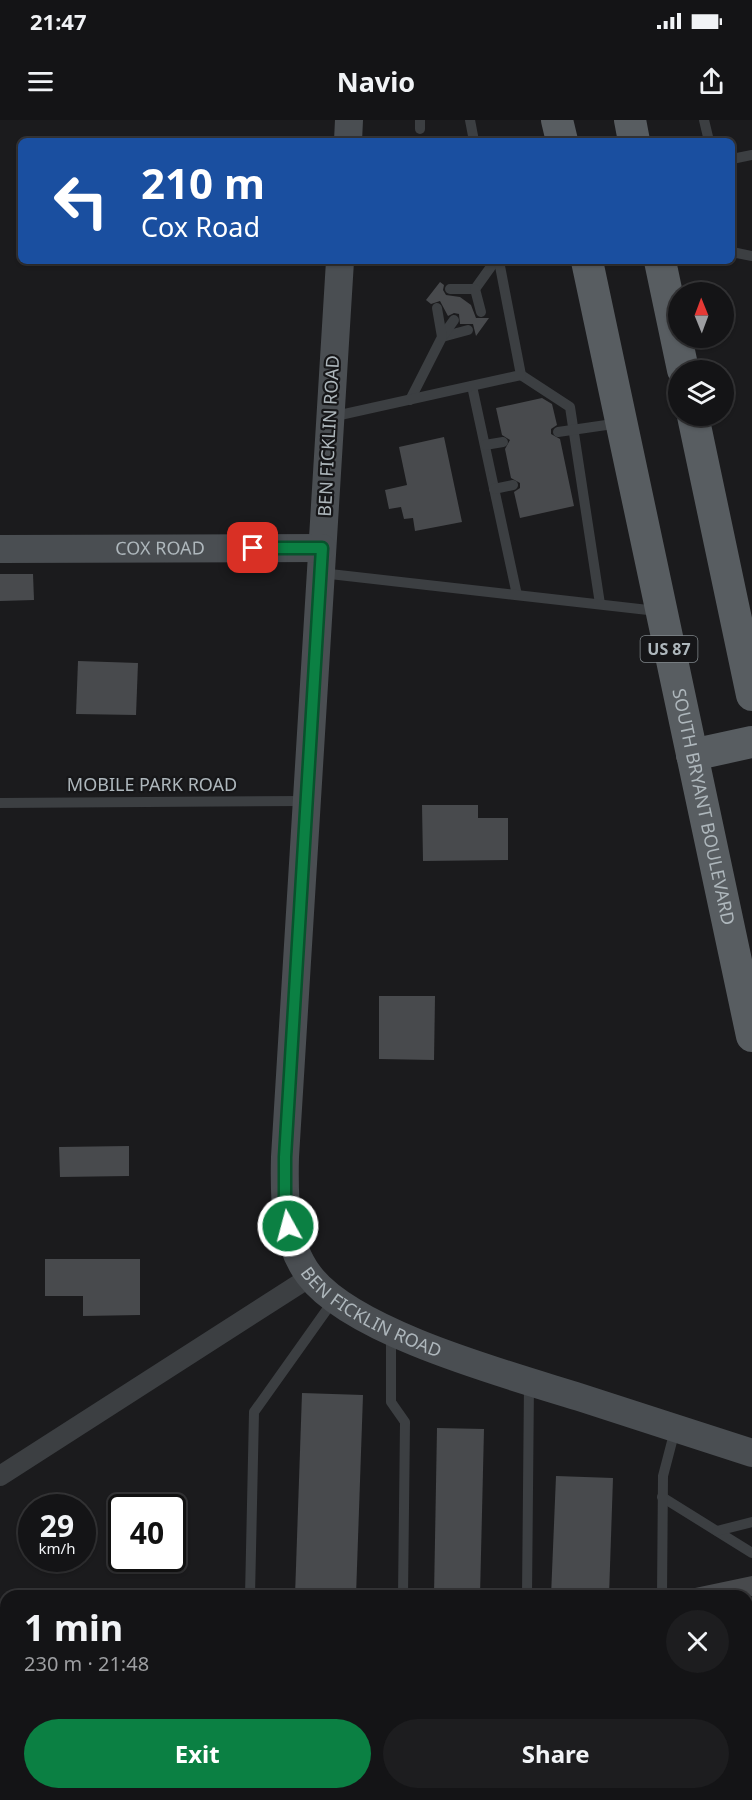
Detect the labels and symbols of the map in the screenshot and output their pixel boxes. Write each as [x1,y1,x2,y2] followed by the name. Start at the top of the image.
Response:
[668,282,734,348] north arrow
[312,355,344,517] street label: BEN FICKLIN ROAD
[227,522,278,573] pin
[115,535,205,560] street label: COX ROAD
[640,636,698,662] road number: US 87
[667,686,741,927] street label: SOUTH BRYANT BOULEVARD
[67,772,237,796] street label: MOBILE PARK ROAD
[256,1194,320,1258] position arrow
[296,1261,445,1362] street label: BEN FICKLIN ROAD
[108,1494,186,1572] speed limit sign: 40

